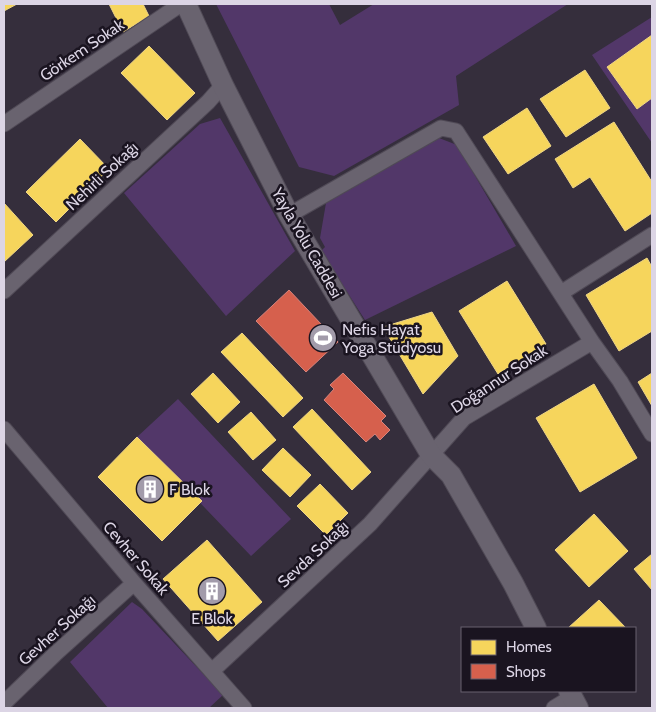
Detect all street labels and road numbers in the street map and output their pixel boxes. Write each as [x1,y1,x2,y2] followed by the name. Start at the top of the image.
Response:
[36,14,128,85] street label: Görkem Sokak
[62,138,142,214] street label: Nehirli Sokağı
[267,184,346,302] street label: Yayla Yolu Caddesi
[447,340,551,417] street label: Doğannur Sokak
[274,516,352,592] street label: Sevda Sokağı
[99,517,174,599] street label: Cevher Sokak
[15,591,99,669] street label: Gevher Sokağı

